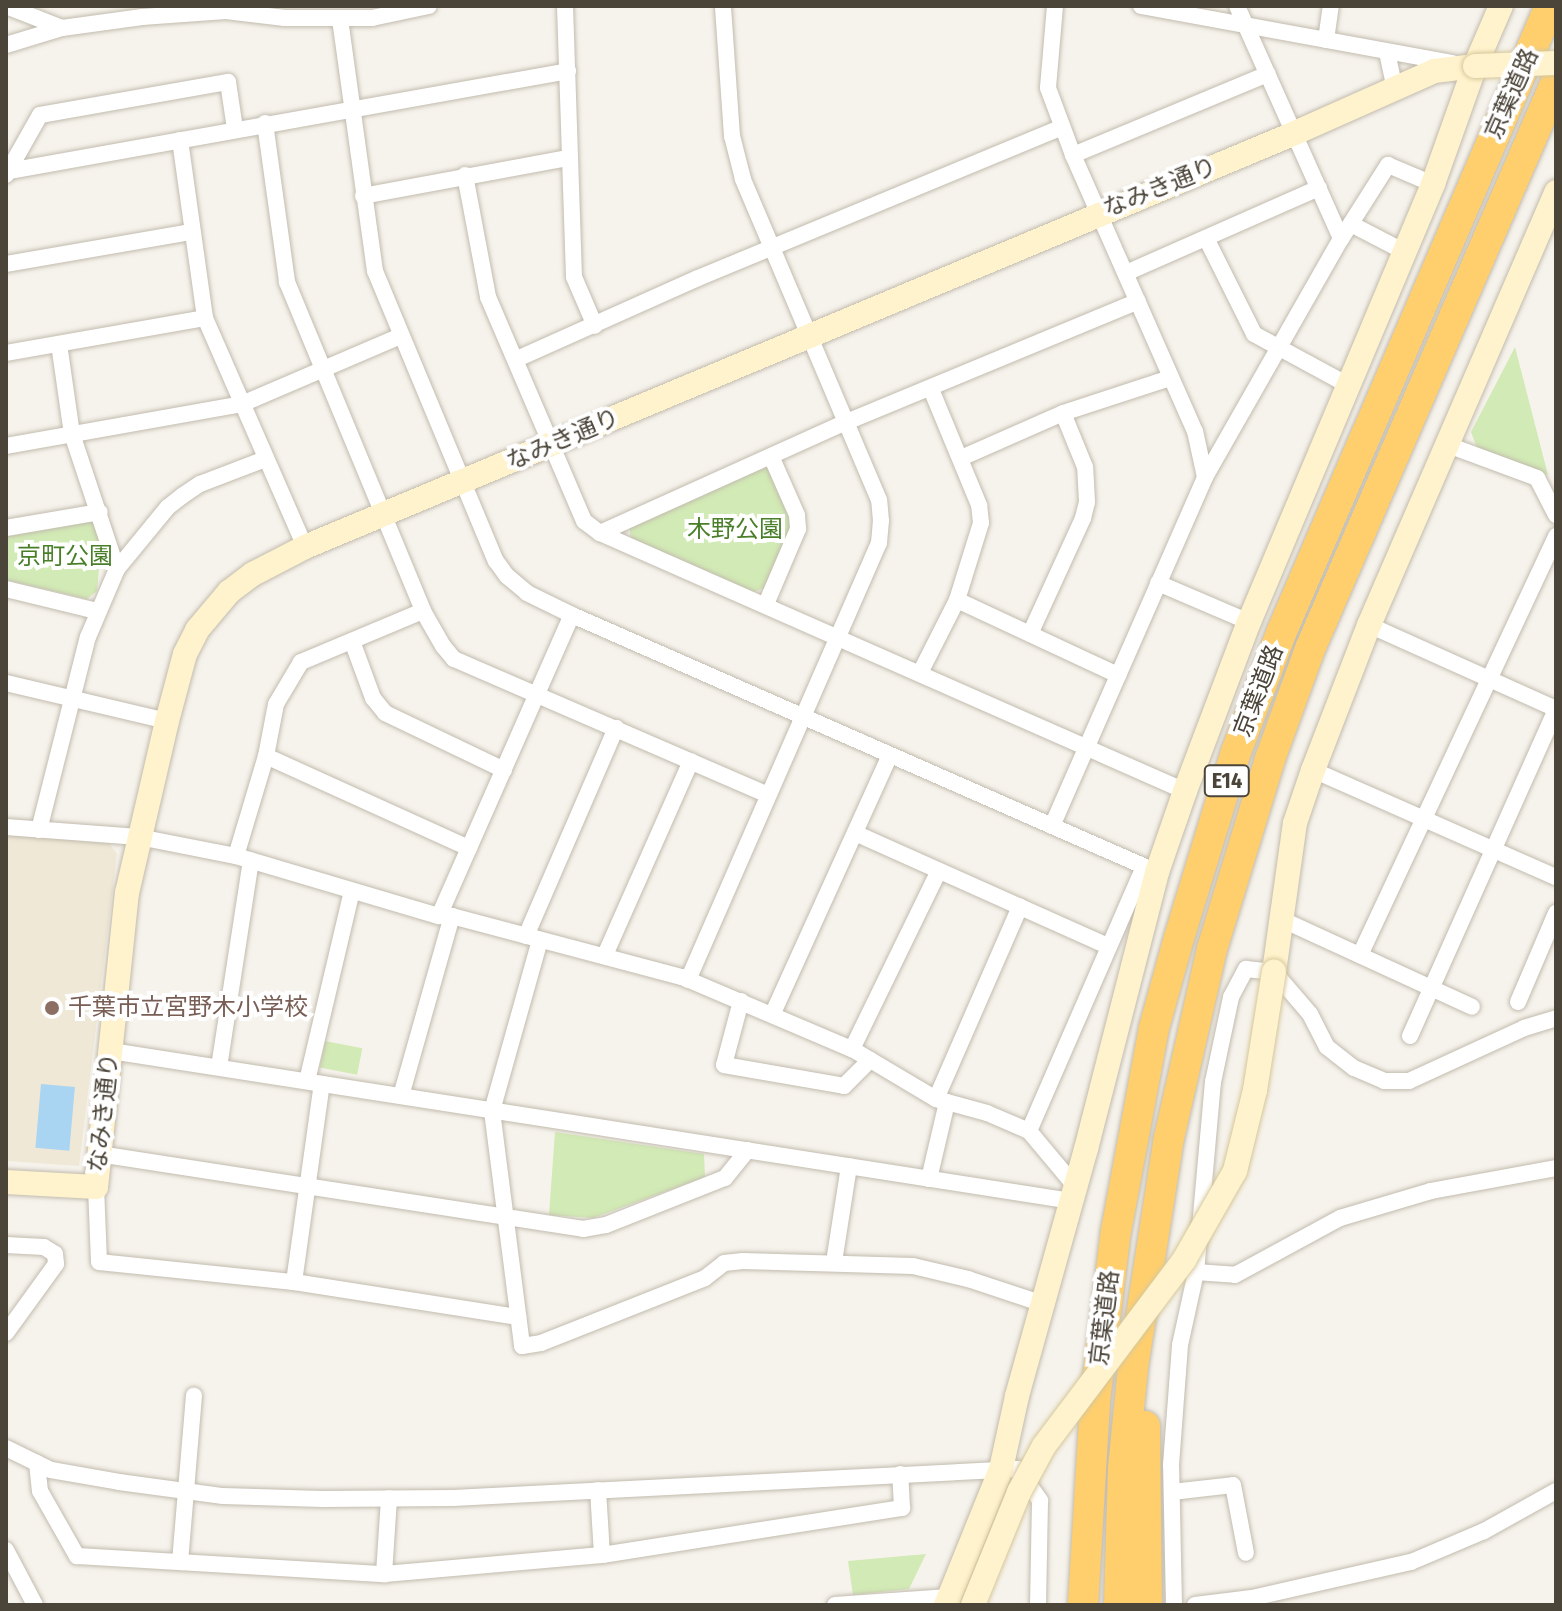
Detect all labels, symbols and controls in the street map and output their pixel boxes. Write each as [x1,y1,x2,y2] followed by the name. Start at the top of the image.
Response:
[1479,44,1545,144] street label: 京葉道路
[1099,152,1221,224] street label: なみき通り
[502,403,624,477] street label: なみき通り
[687,516,783,544] park label: 木野公園
[17,543,113,571] park label: 京町公園
[1228,641,1290,741] street label: 京葉道路
[1203,763,1251,799] road number: E14
[68,994,308,1022] place label: 千葉市立宮野木小学校
[43,999,61,1017] marker: 千葉市立宮野木小学校
[83,1052,125,1174] street label: なみき通り
[1085,1269,1125,1367] street label: 京葉道路

